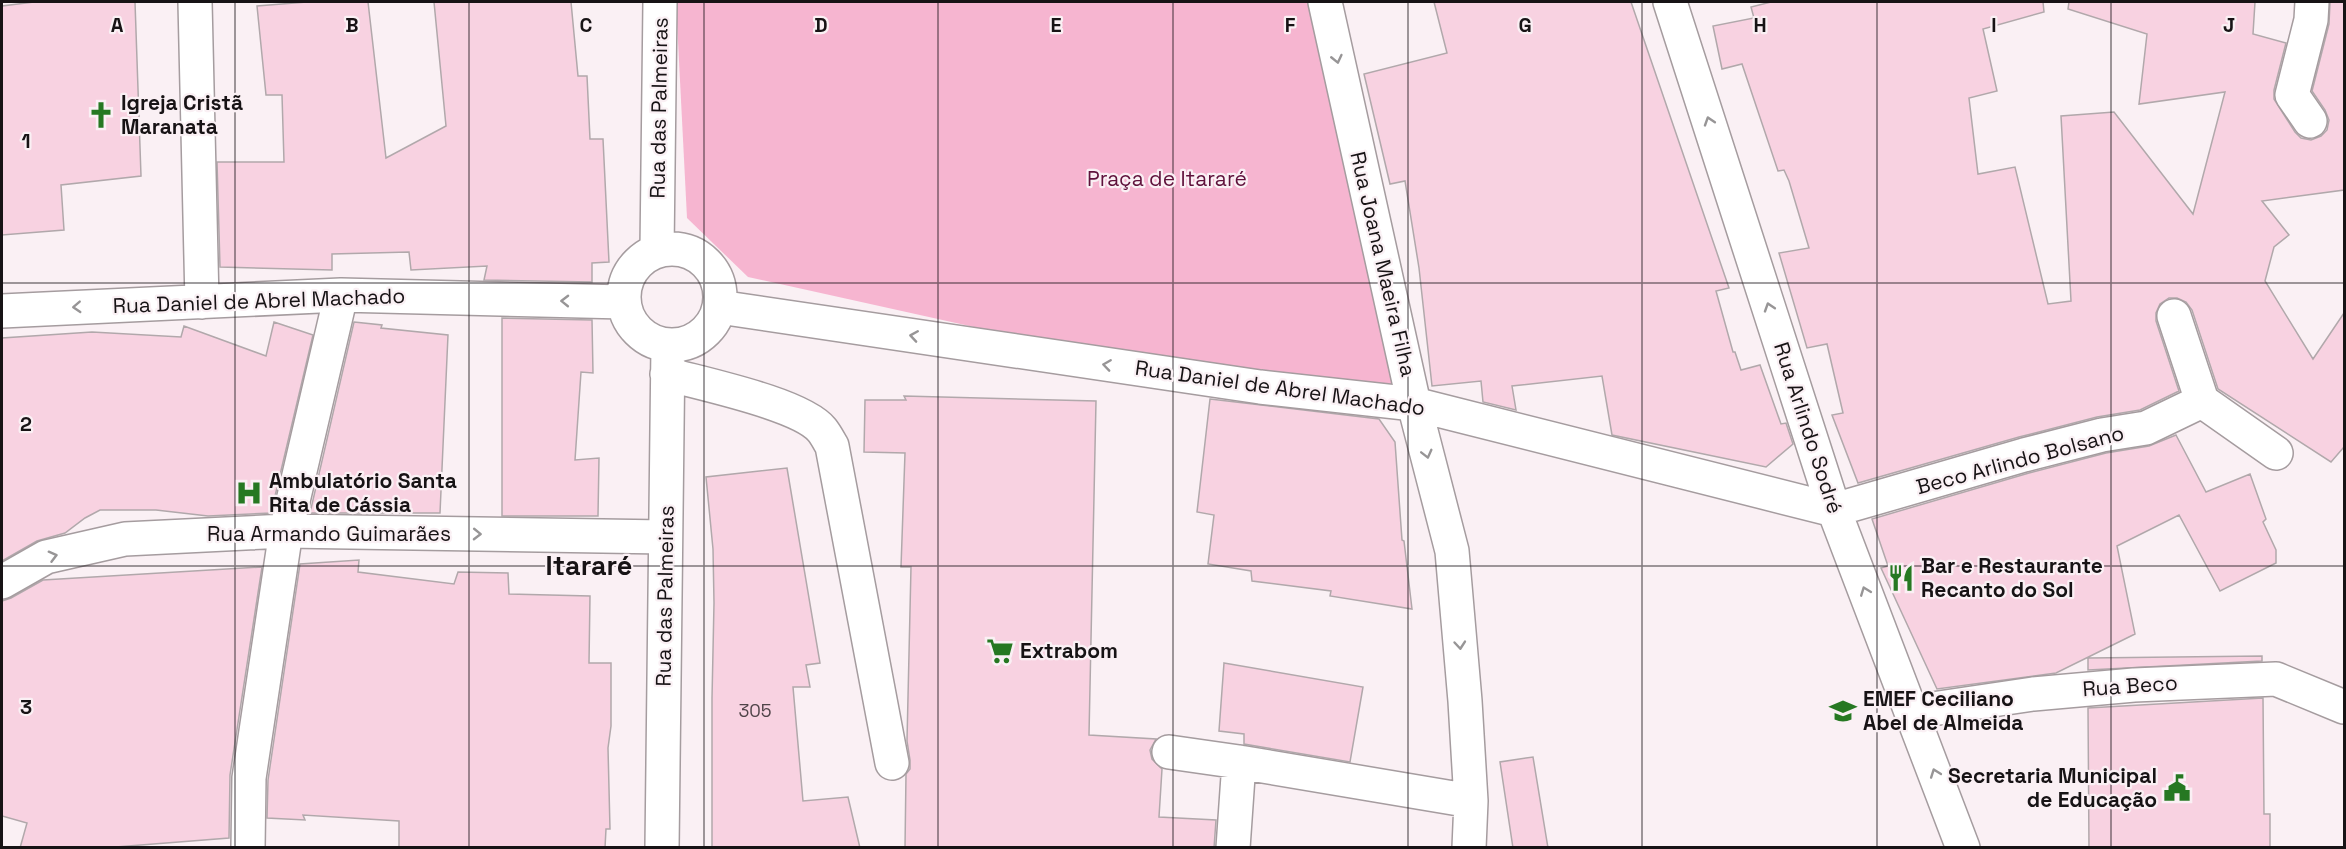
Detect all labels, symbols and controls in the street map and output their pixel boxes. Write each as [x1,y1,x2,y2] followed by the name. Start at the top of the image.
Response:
[111,12,124,38] text: A
[345,12,359,38] text: B
[580,12,593,38] text: C
[814,12,828,38] text: D
[1050,12,1062,38] text: E
[1285,12,1296,38] text: F
[1518,12,1532,38] text: G
[1753,12,1767,38] text: H
[1991,12,1997,38] text: I
[2223,12,2235,38] text: J
[643,17,674,199] street label: Rua das Palmeiras
[1330,53,1343,63] one-way arrow
[121,89,243,140] place label: Igreja Cristã Maranata
[86,100,116,130] church icon: Igreja Cristã Maranata
[1704,116,1716,127] one-way arrow
[21,128,31,154] text: 1
[1344,149,1423,379] street label: Rua Joana Maeira Filha
[1087,165,1247,192] park label: Praça de Itararé
[112,282,406,319] street label: Rua Daniel de Abrel Machado
[561,294,570,307] one-way arrow
[72,301,81,314] one-way arrow
[1763,302,1776,313] one-way arrow
[909,331,918,343] one-way arrow
[1768,339,1849,517] street label: Rua Arlindo Sodré
[1133,354,1427,421] street label: Rua Daniel de Abrel Machado
[1102,359,1111,371] one-way arrow
[20,411,32,437] text: 2
[1913,419,2127,500] street label: Beco Arlindo Bolsano
[1420,448,1432,458] one-way arrow
[269,467,457,518] place label: Ambulatório Santa Rita de Cássia
[234,478,264,508] hospital icon: Ambulatório Santa Rita de Cássia
[649,505,680,687] street label: Rua das Palmeiras
[207,520,451,547] street label: Rua Armando Guimarães
[473,528,482,540] one-way arrow
[546,548,632,583] district label: Itararé
[48,550,58,563] one-way arrow
[1921,552,2103,603] place label: Bar e Restaurante Recanto do Sol
[1886,563,1916,593] restaurant icon: Bar e Restaurante Recanto do Sol
[1860,586,1873,597] one-way arrow
[985,636,1015,666] supermarket icon: Extrabom
[1020,637,1118,664] place label: Extrabom
[1453,641,1466,650] one-way arrow
[2081,669,2179,702] street label: Rua Beco
[1863,685,2023,736] place label: EMEF Ceciliano Abel de Almeida
[20,694,32,720] text: 3
[1828,696,1858,726] school or university icon: EMEF Ceciliano Abel de Almeida
[738,699,772,722] house number: 305
[1948,762,2157,813] place label: Secretaria Municipal de Educação
[1930,768,1943,779] one-way arrow
[2162,773,2192,803] public building icon: Secretaria Municipal de Educação

